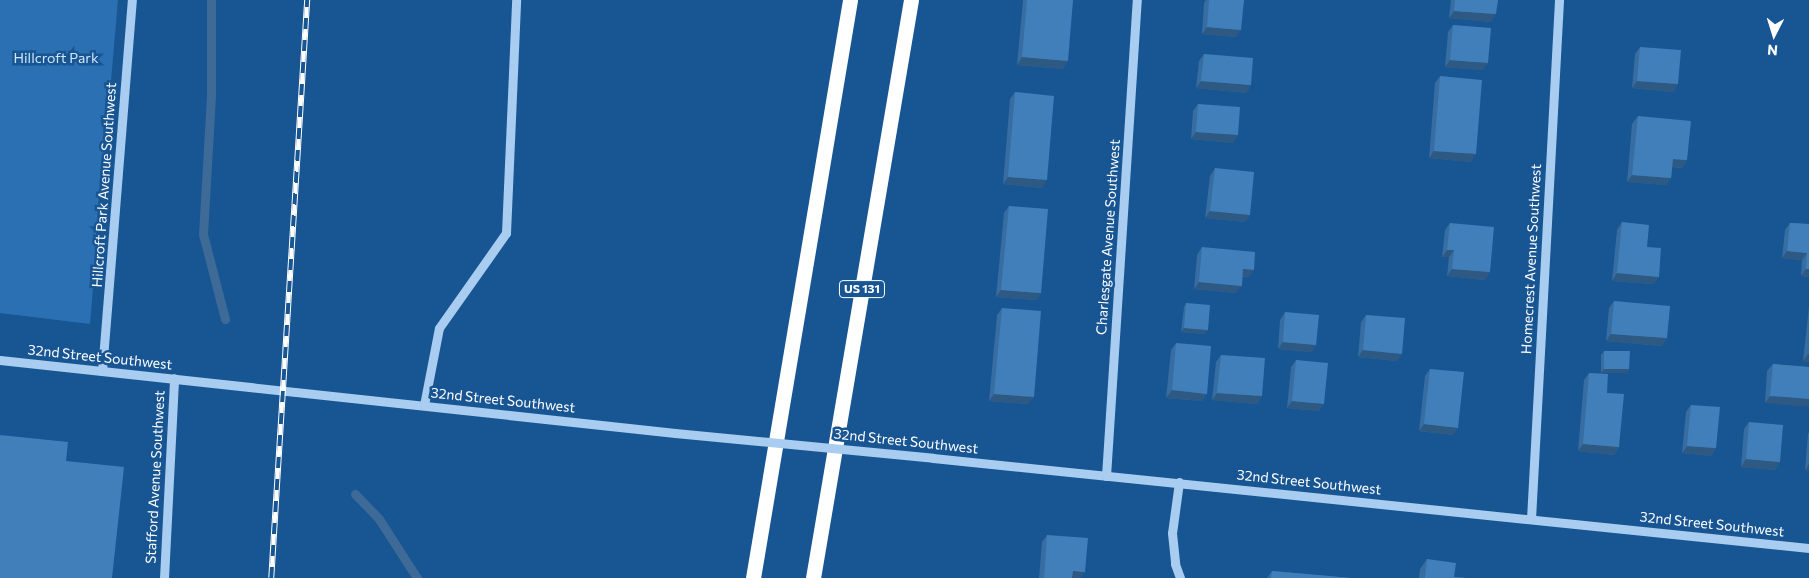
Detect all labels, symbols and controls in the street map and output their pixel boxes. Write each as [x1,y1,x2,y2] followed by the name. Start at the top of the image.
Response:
[1749,10,1799,60] north arrow
[1767,42,1779,59] text: N
[14,50,98,66] park label: Hillcroft Park
[88,82,120,288] street label: Hillcroft Park Avenue Southwest
[1093,139,1123,335] street label: Charlesgate Avenue Southwest
[1518,163,1544,355] street label: Homecrest Avenue Southwest
[838,280,886,298] road number: US 131
[27,341,173,373] street label: 32nd Street Southwest
[430,384,576,416] street label: 32nd Street Southwest
[142,390,168,564] street label: Stafford Avenue Southwest
[833,425,979,457] street label: 32nd Street Southwest
[1236,466,1382,498] street label: 32nd Street Southwest
[1639,508,1785,540] street label: 32nd Street Southwest

